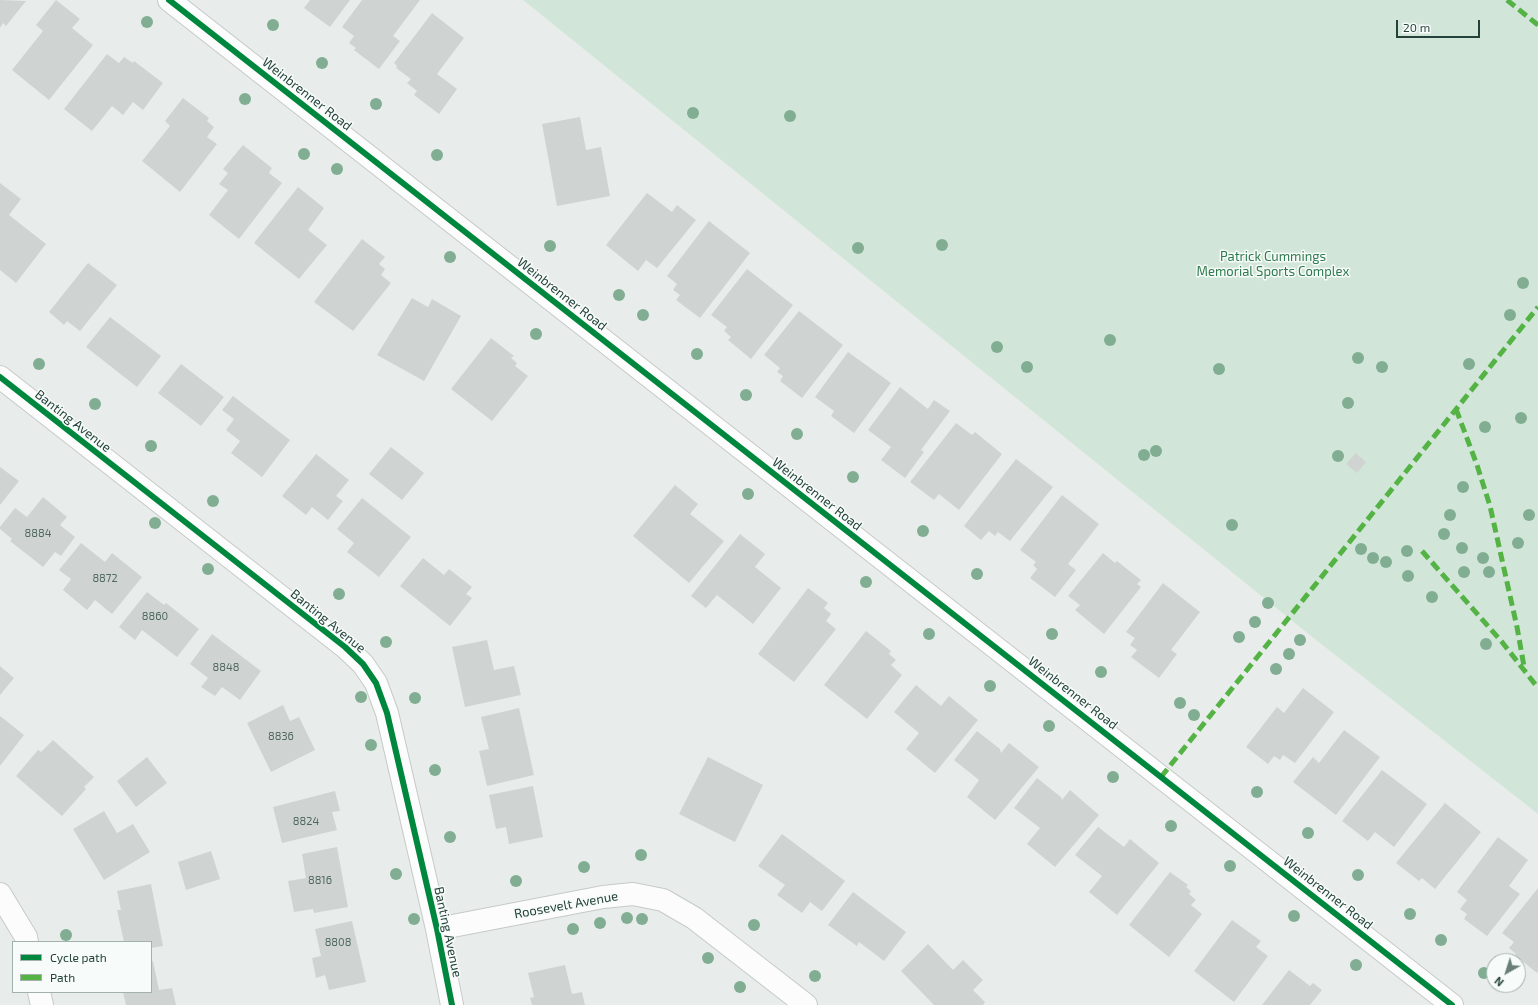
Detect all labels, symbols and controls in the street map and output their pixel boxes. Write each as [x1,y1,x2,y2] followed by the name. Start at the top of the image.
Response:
[1398,12,1482,38] scale bar
[1403,20,1430,34] text: 20 m
[259,54,355,134] street label: Weinbrenner Road
[1197,249,1349,280] park label: Patrick Cummings Memorial Sports Complex
[514,254,610,334] street label: Weinbrenner Road
[32,386,114,456] street label: Banting Avenue
[769,454,865,534] street label: Weinbrenner Road
[25,526,51,540] house number: 8884
[92,571,118,585] house number: 8872
[287,586,369,656] street label: Banting Avenue
[142,609,168,623] house number: 8860
[1025,653,1121,733] street label: Weinbrenner Road
[213,660,239,674] house number: 8848
[268,729,294,743] house number: 8836
[293,814,319,828] house number: 8824
[1280,853,1376,933] street label: Weinbrenner Road
[308,873,332,887] house number: 8816
[431,885,465,979] street label: Banting Avenue
[513,888,619,922] street label: Roosevelt Avenue
[325,935,351,949] house number: 8808
[12,941,152,993] legend
[50,950,107,964] text: Cycle path
[1486,953,1526,993] north arrow
[50,970,75,984] text: Path
[1492,974,1506,989] text: N

